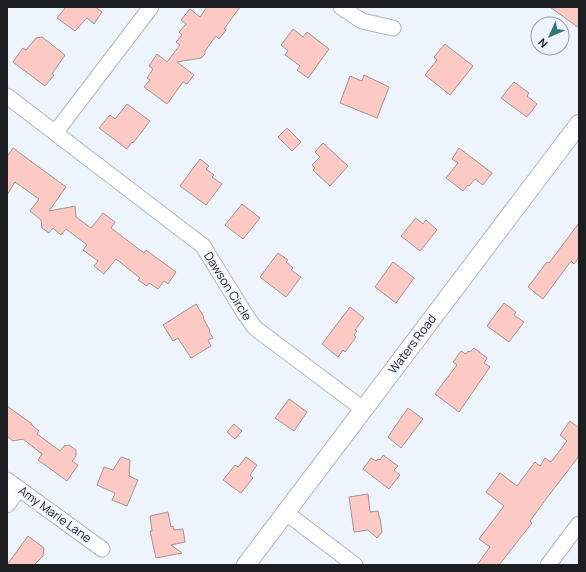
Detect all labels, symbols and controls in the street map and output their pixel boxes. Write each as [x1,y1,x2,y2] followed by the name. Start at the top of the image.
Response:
[530,16,570,56] north arrow
[534,35,551,52] text: N
[200,248,256,324] street label: Dawson Circle
[384,311,440,377] street label: Waters Road
[15,482,95,546] street label: Amy Marie Lane

